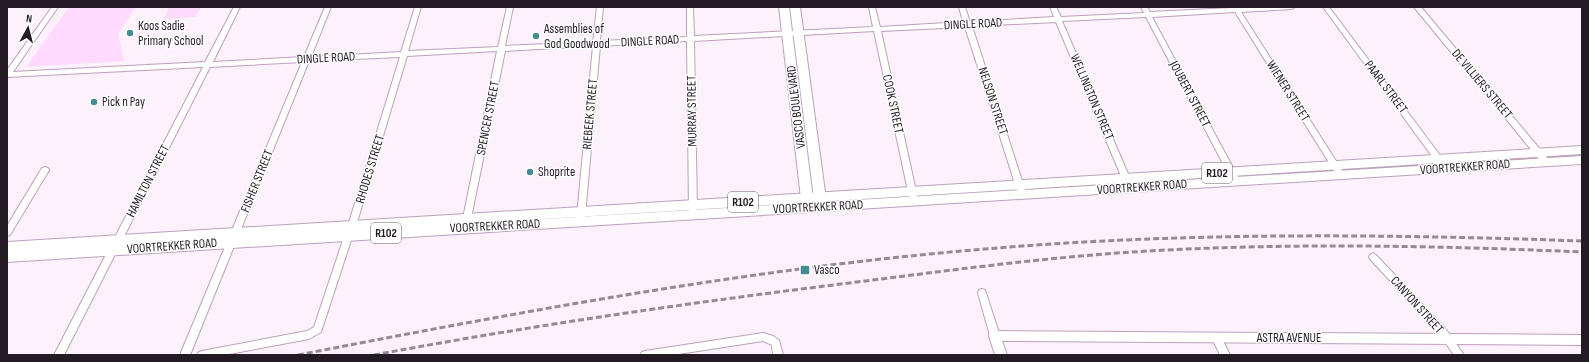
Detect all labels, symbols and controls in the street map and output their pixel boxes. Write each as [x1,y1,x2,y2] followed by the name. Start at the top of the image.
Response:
[8,8,48,48] north arrow
[25,12,33,25] text: N
[943,14,1003,34] street label: DINGLE ROAD
[138,18,203,49] place label: Koos Sadie Primary School
[543,21,610,52] place label: Assemblies of God Goodwood
[125,28,135,38] marker: Koos Sadie Primary School
[531,31,541,41] marker: Assemblies of God Goodwood
[620,31,680,51] street label: DINGLE ROAD
[1448,46,1516,122] street label: DE VILLIERS STREET
[296,48,356,68] street label: DINGLE ROAD
[1067,52,1117,142] street label: WELLINGTON STREET
[1165,57,1214,130] street label: JOUBERT STREET
[1263,57,1313,125] street label: WIENER STREET
[1361,57,1411,117] street label: PAARL STREET
[783,65,809,149] street label: VASCO BOULEVARD
[975,65,1011,137] street label: NELSON STREET
[879,73,907,135] street label: COOK STREET
[683,75,701,147] street label: MURRAY STREET
[579,78,601,150] street label: RIEBEEK STREET
[473,79,503,157] street label: SPENCER STREET
[102,94,145,110] place label: Pick n Pay
[89,97,99,107] marker: Pick n Pay
[352,133,388,205] street label: RHODES STREET
[123,142,173,220] street label: HAMILTON STREET
[237,147,277,215] street label: FISHER STREET
[1419,156,1511,178] street label: VOORTREKKER ROAD
[1202,163,1232,183] road number: R102
[538,164,575,180] place label: Shoprite
[525,167,535,177] marker: Shoprite
[1096,176,1188,198] street label: VOORTREKKER ROAD
[728,192,758,212] road number: R102
[772,197,864,217] street label: VOORTREKKER ROAD
[449,216,541,236] street label: VOORTREKKER ROAD
[371,223,401,243] road number: R102
[126,235,218,257] street label: VOORTREKKER ROAD
[814,262,840,278] place label: Vasco
[799,264,811,276] marker: Vasco
[1387,273,1447,337] street label: CANYON STREET
[1256,330,1321,346] street label: ASTRA AVENUE

